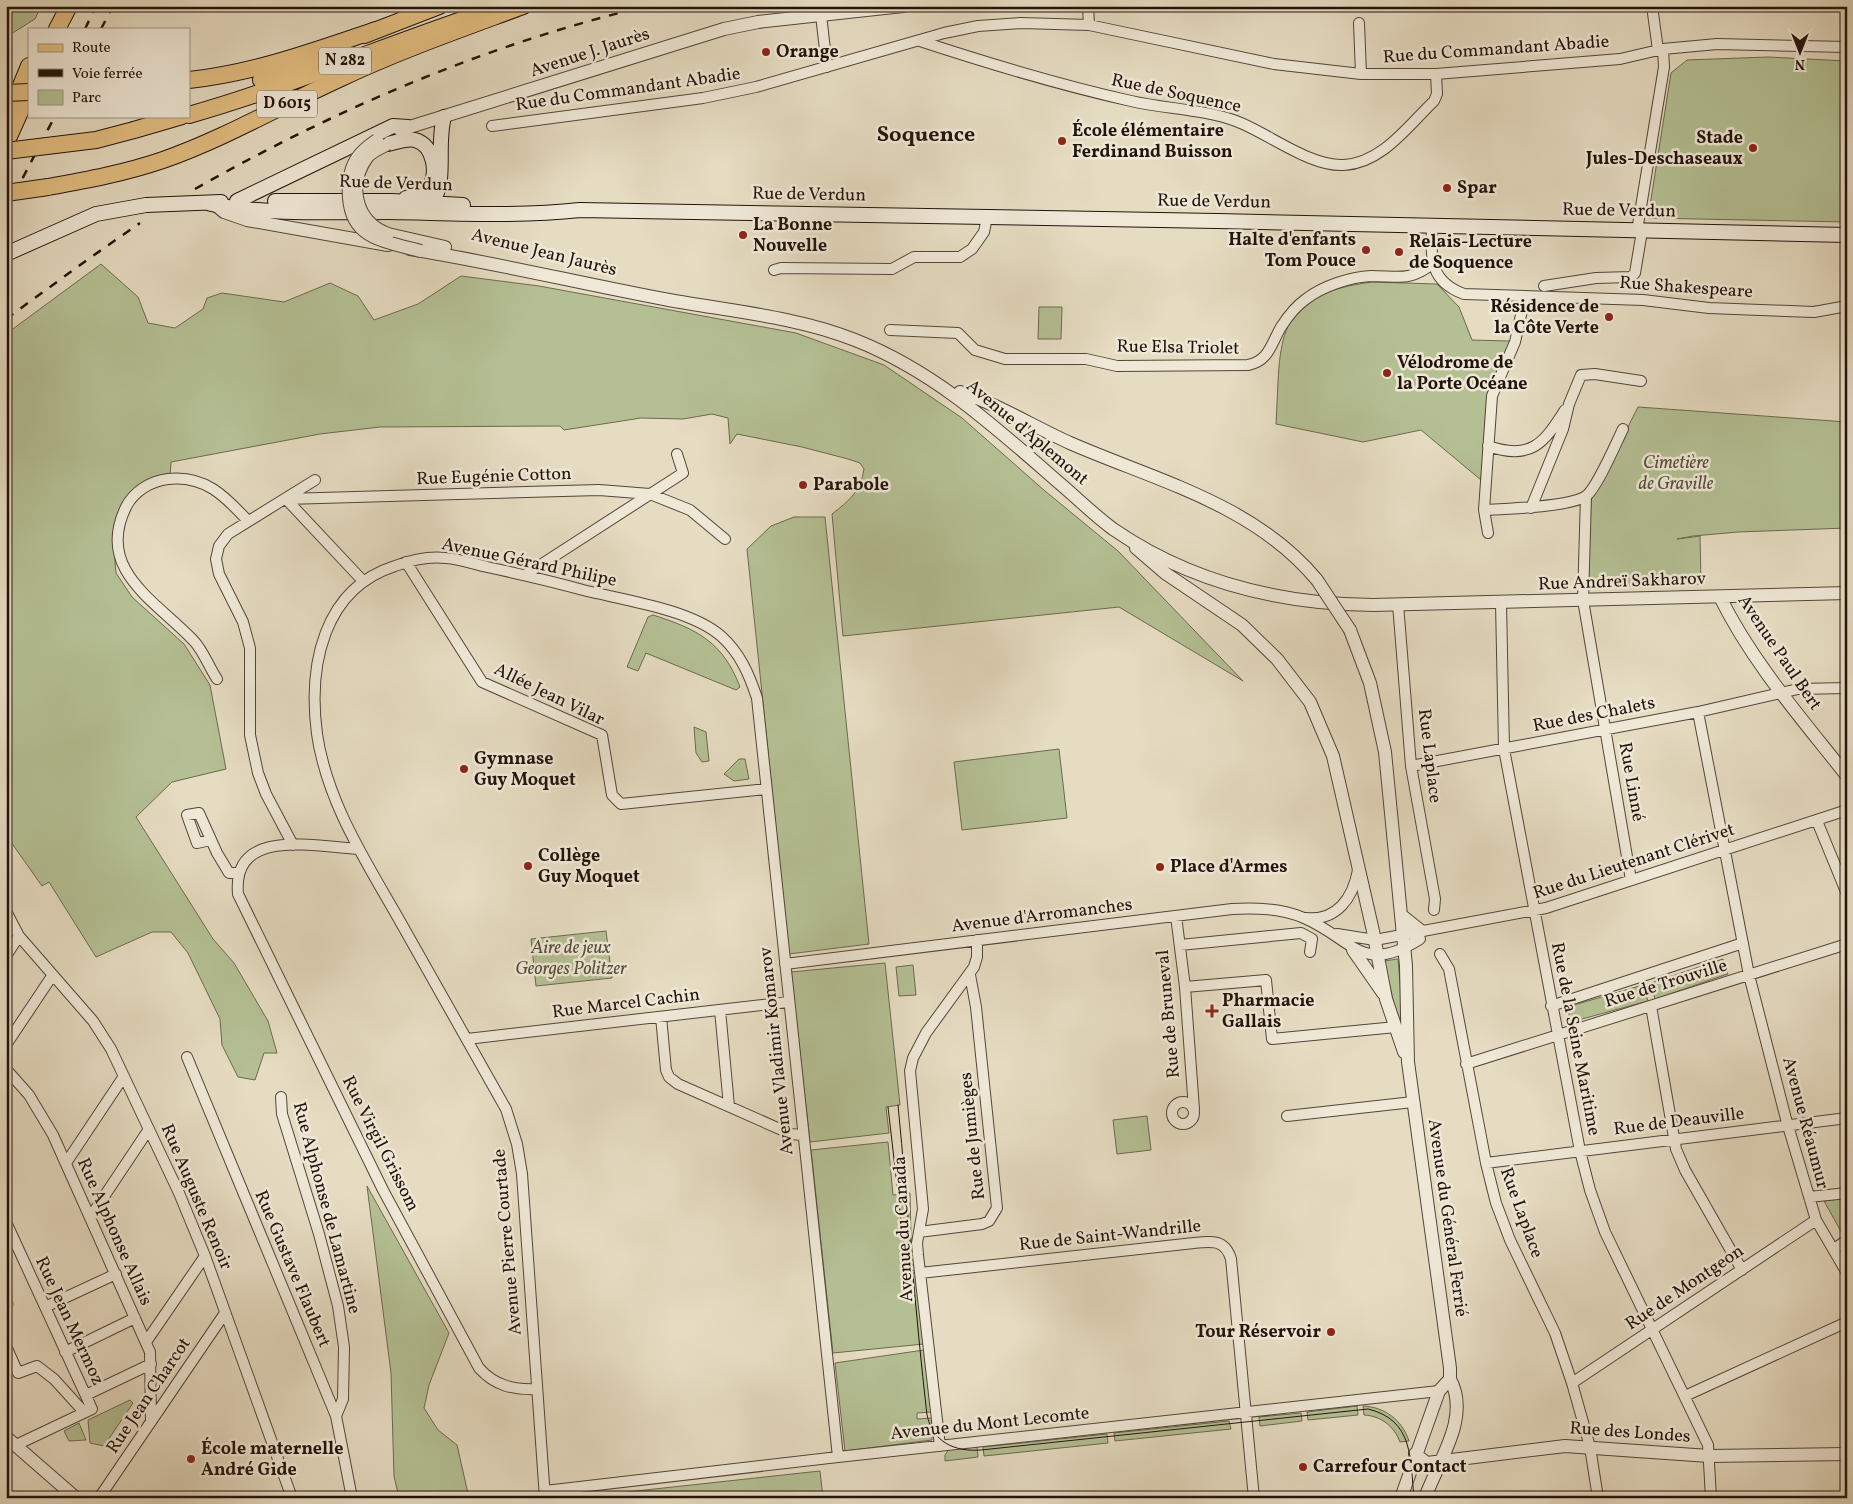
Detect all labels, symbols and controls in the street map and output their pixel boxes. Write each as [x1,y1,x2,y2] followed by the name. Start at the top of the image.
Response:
[527,22,653,84] street label: Avenue J. Jaurès
[28,28,190,118] legend
[1776,28,1826,78] north arrow
[1382,30,1610,70] street label: Rue du Commandant Abadie
[72,38,111,59] text: Route
[776,40,839,65] place label: Orange
[760,46,772,58] marker: Orange
[319,48,371,74] road number: N 282
[1795,54,1805,73] text: N
[514,62,742,118] street label: Rue du Commandant Abadie
[72,64,143,85] text: Voie ferrée
[1109,68,1243,120] street label: Rue de Soquence
[72,88,101,109] text: Parc
[257,90,317,118] road number: D 6015
[1072,119,1233,165] place label: École élémentaire Ferdinand Buisson
[877,120,975,151] district label: Soquence
[1585,126,1743,172] place label: Stade Jules-Deschaseaux
[1056,135,1068,147] marker: École élémentaire Ferdinand Buisson
[1747,142,1759,154] marker: Stade Jules-Deschaseaux
[339,170,454,198] street label: Rue de Verdun
[1457,176,1497,201] place label: Spar
[752,182,867,208] street label: Rue de Verdun
[1441,182,1453,194] marker: Spar
[1157,189,1272,215] street label: Rue de Verdun
[1562,198,1677,224] street label: Rue de Verdun
[753,213,832,259] place label: La Bonne Nouvelle
[469,223,619,283] street label: Avenue Jean Jaurès
[1228,228,1356,274] place label: Halte d'enfants Tom Pouce
[737,229,749,241] marker: La Bonne Nouvelle
[1409,230,1532,276] place label: Relais-Lecture de Soquence
[1360,244,1372,256] marker: Halte d'enfants Tom Pouce
[1393,246,1405,258] marker: Relais-Lecture de Soquence
[1618,271,1754,305] street label: Rue Shakespeare
[1490,295,1599,341] place label: Résidence de la Côte Verte
[1603,311,1615,323] marker: Résidence de la Côte Verte
[1116,334,1240,362] street label: Rue Elsa Triolet
[1397,351,1528,397] place label: Vélodrome de la Porte Océane
[1381,367,1393,379] marker: Vélodrome de la Porte Océane
[960,374,1094,492] street label: Avenue d'Aplemont
[1639,451,1714,497] park label: Cimetière de Graville
[416,462,572,492] street label: Rue Eugénie Cotton
[813,473,889,498] place label: Parabole
[797,479,809,491] marker: Parabole
[439,532,619,594] street label: Avenue Gérard Philipe
[1538,567,1707,597] street label: Rue Andreï Sakharov
[1731,590,1827,716] street label: Avenue Paul Bert
[490,657,609,733] street label: Allée Jean Vilar
[1531,691,1657,739] street label: Rue des Chalets
[1411,707,1447,805] street label: Rue Laplace
[1612,740,1650,824] street label: Rue Linné
[474,747,576,793] place label: Gymnase Guy Moquet
[458,763,470,775] marker: Gymnase Guy Moquet
[1530,818,1738,906] street label: Rue du Lieutenant Clérivet
[538,844,640,890] place label: Collège Guy Moquet
[1170,855,1288,880] place label: Place d'Armes
[522,860,534,872] marker: Collège Guy Moquet
[1154,861,1166,873] marker: Place d'Armes
[950,893,1134,939] street label: Avenue d'Arromanches
[515,936,627,982] park label: Aire de jeux Georges Politzer
[1544,940,1606,1138] street label: Rue de la Seine Maritime
[754,945,800,1156] street label: Avenue Vladimir Komarov
[1151,949,1187,1079] street label: Rue de Bruneval
[1602,953,1730,1015] street label: Rue de Trouville
[551,983,702,1025] street label: Rue Marcel Cachin
[1222,989,1315,1035] place label: Pharmacie Gallais
[1206,1005,1218,1017] marker: Pharmacie Gallais
[1775,1054,1835,1192] street label: Avenue Réaumur
[954,1071,992,1201] street label: Rue de Jumièges
[335,1072,425,1216] street label: Rue Virgil Grissom
[286,1099,366,1317] street label: Rue Alphonse de Lamartine
[1612,1102,1746,1142] street label: Rue de Deauville
[1421,1117,1473,1319] street label: Avenue du Général Ferrié
[154,1120,238,1274] street label: Rue Auguste Renoir
[487,1148,529,1336] street label: Avenue Pierre Courtade
[70,1154,158,1310] street label: Rue Alphonse Allais
[888,1155,920,1303] street label: Avenue du Canada
[1493,1164,1549,1262] street label: Rue Laplace
[248,1186,336,1352] street label: Rue Gustave Flaubert
[1018,1214,1202,1258] street label: Rue de Saint-Wandrille
[1621,1239,1749,1337] street label: Rue de Montgeon
[28,1253,110,1389] street label: Rue Jean Mermoz
[1195,1320,1321,1345] place label: Tour Réservoir
[1325,1326,1337,1338] marker: Tour Réservoir
[101,1333,197,1459] street label: Rue Jean Charcot
[889,1401,1091,1447] street label: Avenue du Mont Lecomte
[1569,1416,1691,1450] street label: Rue des Londes
[201,1437,343,1483] place label: École maternelle André Gide
[185,1453,197,1465] marker: École maternelle André Gide
[1313,1455,1467,1480] place label: Carrefour Contact
[1297,1461,1309,1473] marker: Carrefour Contact

